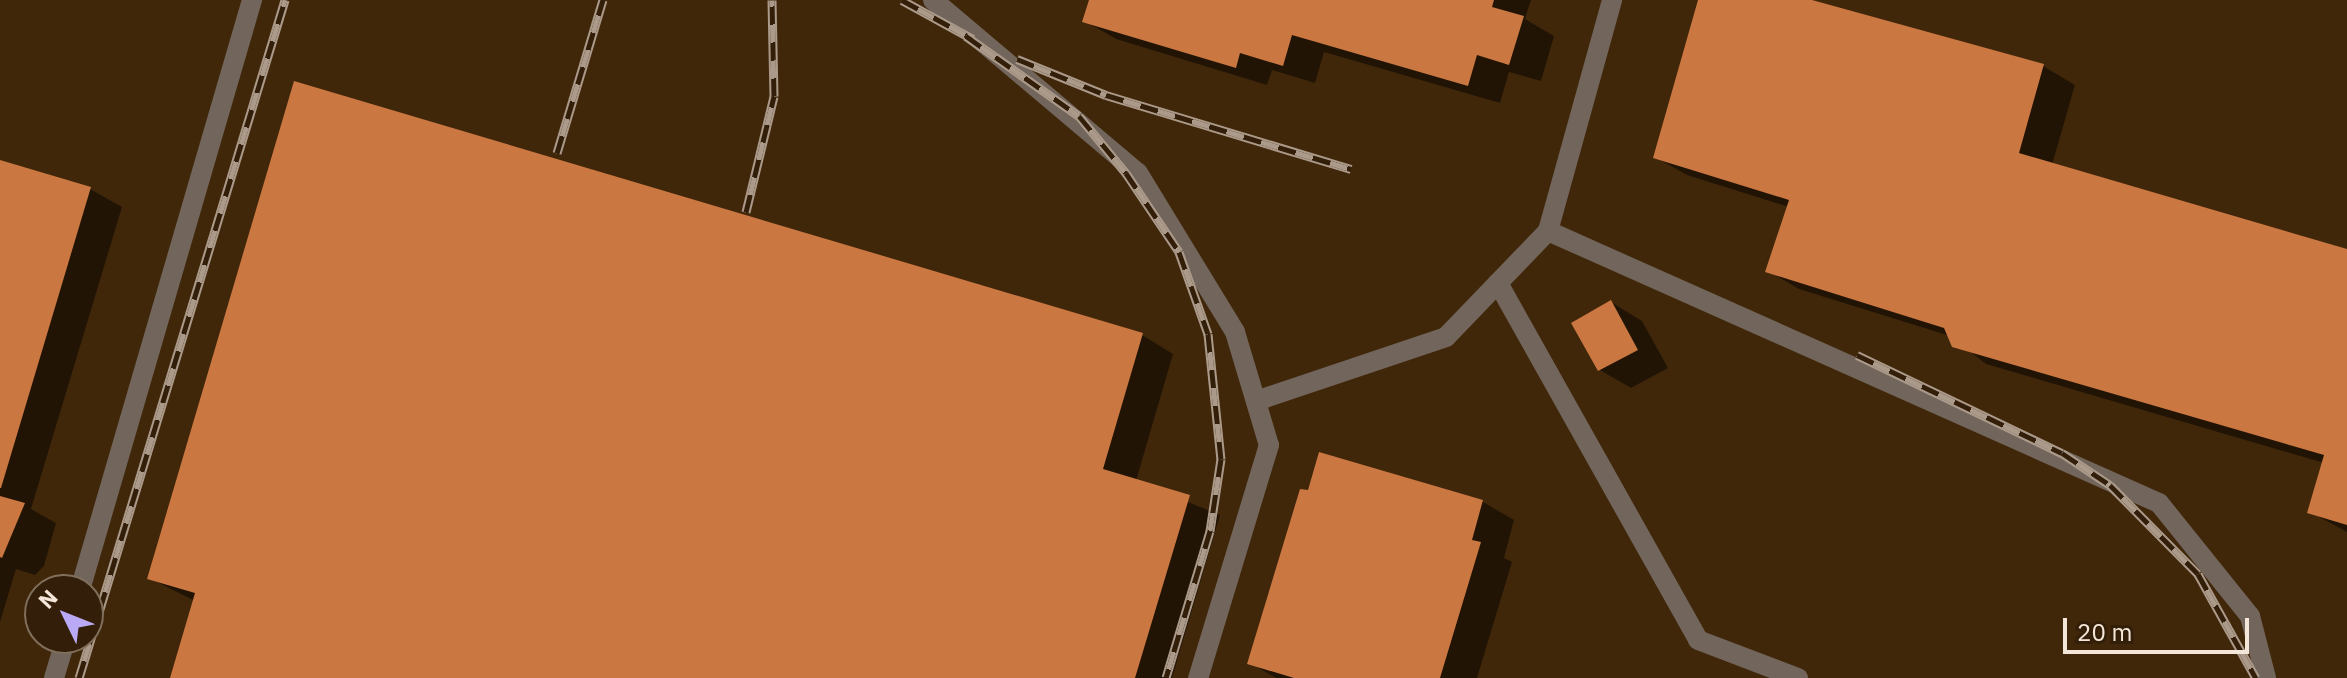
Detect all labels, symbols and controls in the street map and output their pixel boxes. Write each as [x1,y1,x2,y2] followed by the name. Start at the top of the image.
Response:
[24,574,104,654] north arrow
[32,583,64,614] text: N
[2067,602,2253,652] scale bar
[2077,616,2132,648] text: 20 m

